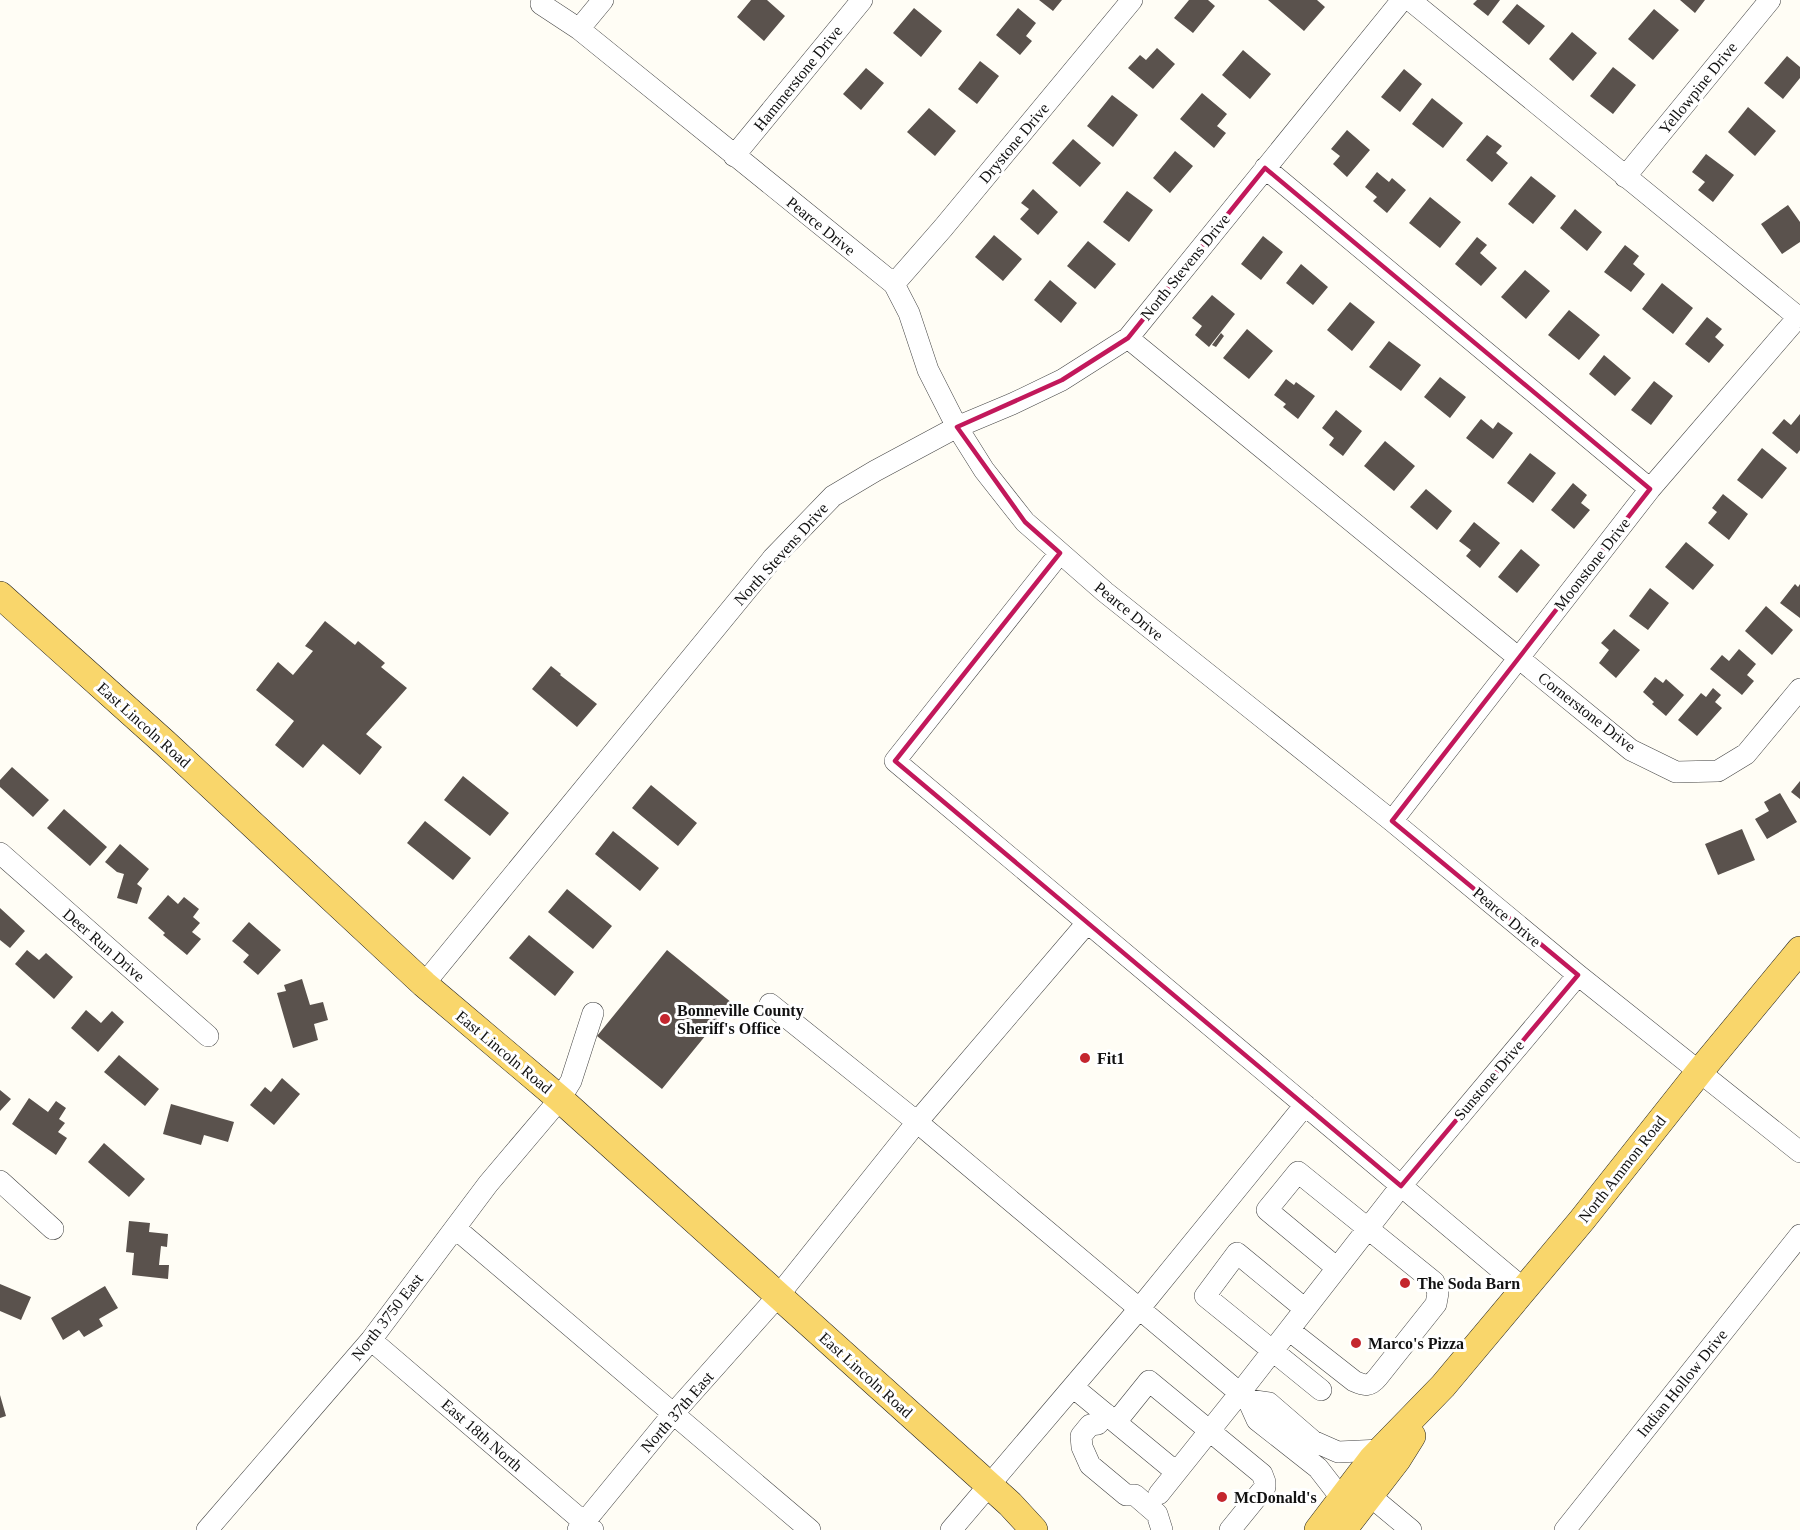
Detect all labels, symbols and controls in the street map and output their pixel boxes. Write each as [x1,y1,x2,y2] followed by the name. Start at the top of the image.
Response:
[750,22,846,134] street label: Hammerstone Drive
[1656,39,1741,138] street label: Yellowpine Drive
[976,100,1053,187] street label: Drystone Drive
[783,193,859,259] street label: Pearce Drive
[1137,211,1233,323] street label: North Stevens Drive
[731,499,831,609] street label: North Stevens Drive
[1551,514,1633,614] street label: Moonstone Drive
[1091,578,1167,644] street label: Pearce Drive
[1535,669,1639,755] street label: Cornerstone Drive
[94,679,194,771] street label: East Lincoln Road
[1470,884,1544,950] street label: Pearce Drive
[60,905,148,985] street label: Deer Run Drive
[677,1002,804,1037] place label: Bonneville County Sheriff's Office
[453,1007,555,1097] street label: East Lincoln Road
[658,1012,672,1026] marker: Bonneville County Sheriff's Office
[1451,1037,1527,1123] street label: Sunstone Drive
[1097,1050,1125,1067] place label: Fit1
[1078,1051,1092,1065] marker: Fit1
[1575,1112,1669,1226] street label: North Ammon Road
[348,1270,426,1364] street label: North 3750 East
[1417,1275,1520,1292] place label: The Soda Barn
[1398,1276,1412,1290] marker: The Soda Barn
[1633,1326,1731,1440] street label: Indian Hollow Drive
[816,1329,916,1421] street label: East Lincoln Road
[1368,1335,1464,1352] place label: Marco's Pizza
[1349,1336,1363,1350] marker: Marco's Pizza
[637,1368,717,1456] street label: North 37th East
[438,1395,526,1475] street label: East 18th North
[1234,1489,1317,1506] place label: McDonald's
[1215,1490,1229,1504] marker: McDonald's

